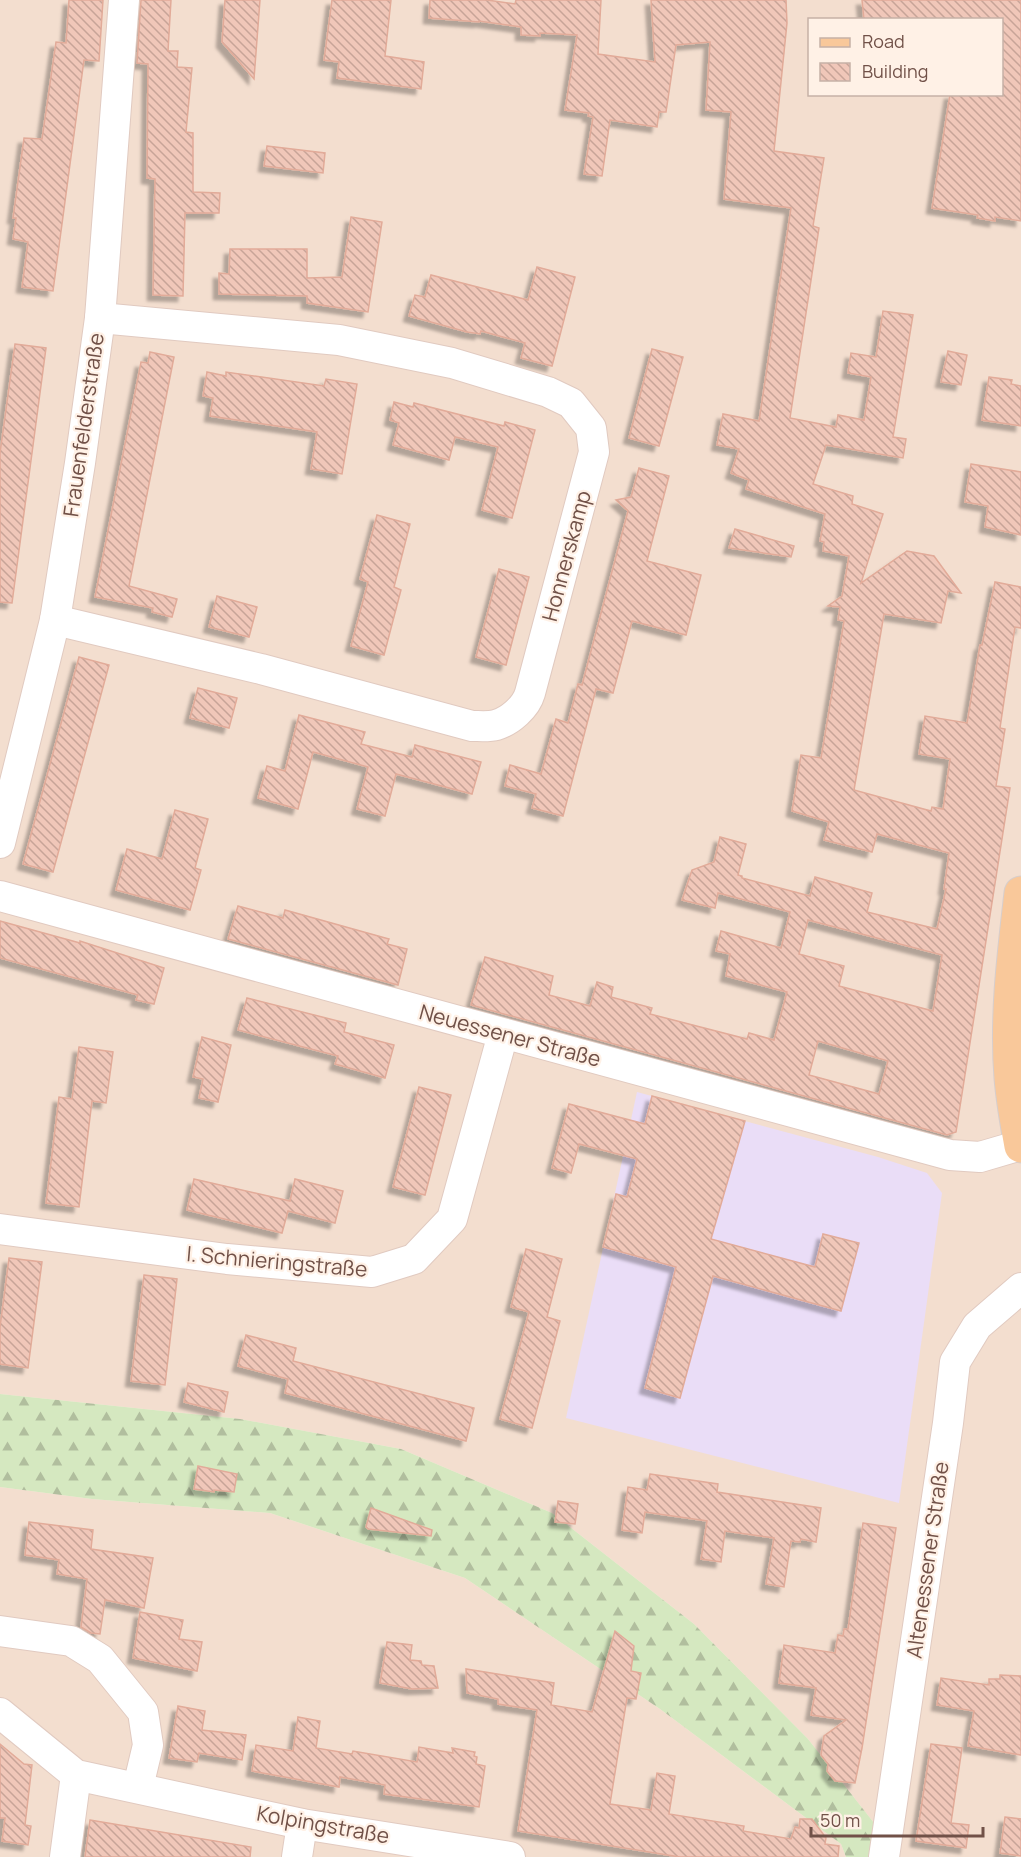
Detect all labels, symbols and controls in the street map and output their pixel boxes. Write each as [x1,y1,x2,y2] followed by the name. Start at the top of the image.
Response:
[808,18,1003,96] legend
[862,29,905,53] text: Road
[862,59,928,83] text: Building
[56,331,110,519] street label: Frauenfelderstraße
[535,487,597,624] street label: Honnerskamp
[416,997,604,1073] street label: Neuessener Straße
[185,1239,369,1283] street label: I. Schnieringstraße
[899,1460,955,1660] street label: Altenessener Straße
[255,1799,392,1849] street label: Kolpingstraße
[811,1800,984,1838] scale bar
[820,1808,860,1832] text: 50 m

